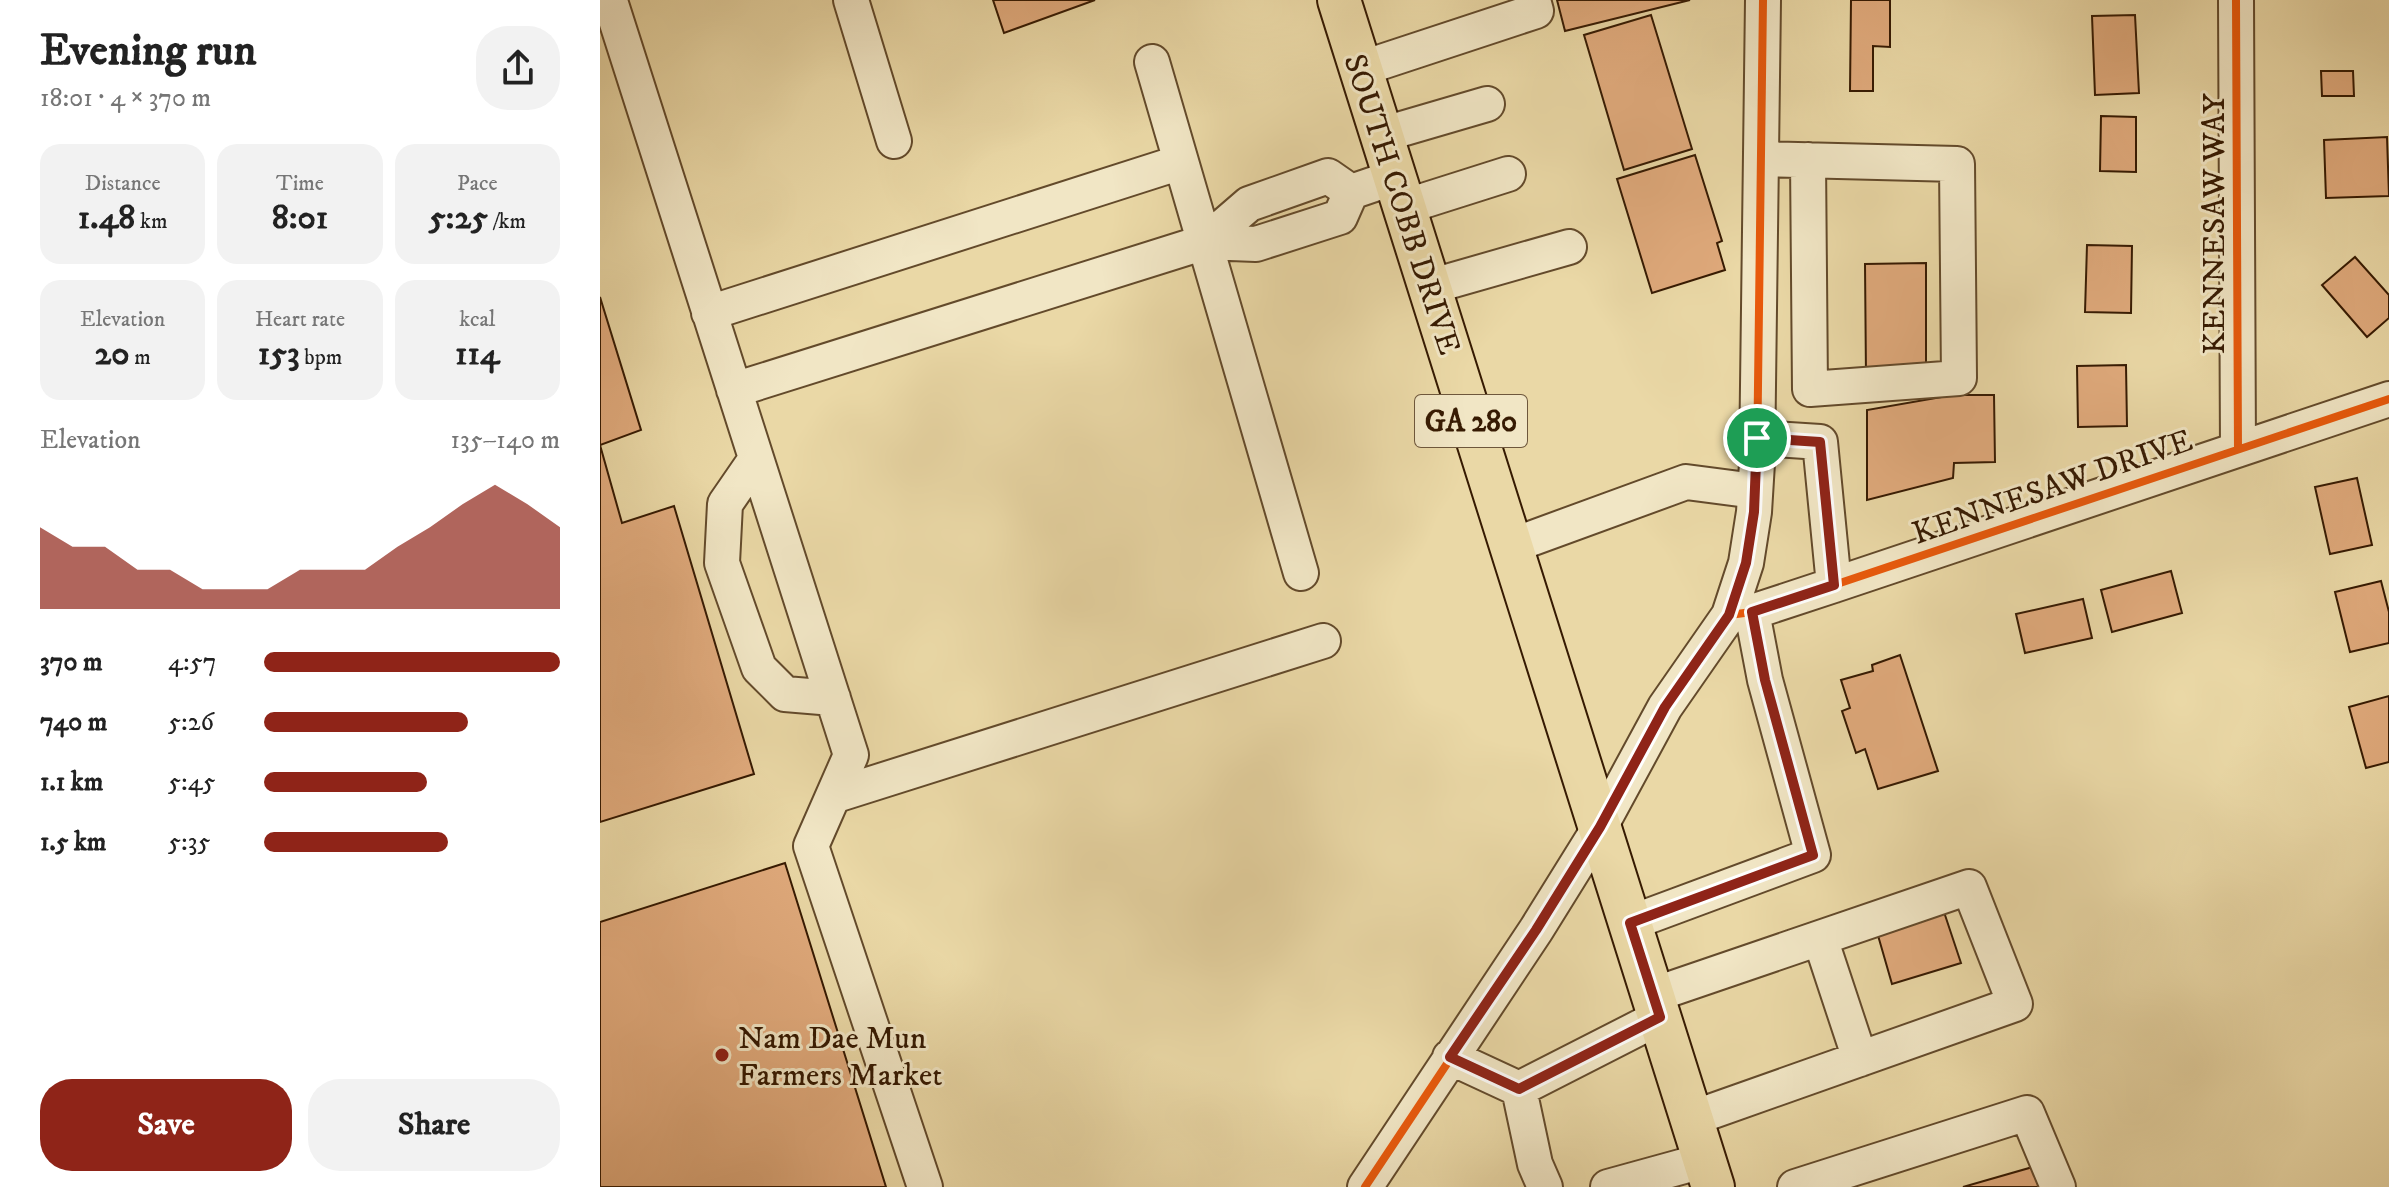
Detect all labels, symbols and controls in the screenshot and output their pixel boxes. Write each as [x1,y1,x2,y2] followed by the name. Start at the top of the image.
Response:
[40,24,257,79] text: Evening run
[476,26,560,110] button: share
[1334,49,1469,360] street label: SOUTH COBB DRIVE
[40,82,211,115] text: 18:01 · 4 × 370 m
[2195,93,2235,354] street label: KENNESAW WAY
[85,170,161,197] text: Distance
[276,170,324,197] text: Time
[457,170,498,197] text: Pace
[78,197,135,239] text: 1.48
[272,197,328,239] text: 8:01
[429,197,488,239] text: 5:25
[135,208,167,235] text: km
[488,208,526,235] text: /km
[80,306,165,333] text: Elevation
[255,306,345,333] text: Heart rate
[459,306,495,333] text: kcal
[95,333,130,375] text: 20
[258,333,300,375] text: 153
[455,333,500,375] text: 114
[130,344,151,371] text: m
[300,344,342,371] text: bpm
[1415,395,1527,447] road number: GA 280
[1723,404,1791,472] pin
[1735,416,1779,460] icon: arrive
[1907,421,2198,555] street label: KENNESAW DRIVE
[40,424,141,457] text: Elevation
[451,424,560,457] text: 135–140 m
[40,646,103,679] text: 370 m
[168,646,216,679] text: 4:57
[40,706,107,739] text: 740 m
[168,706,214,739] text: 5:26
[40,766,103,799] text: 1.1 km
[168,766,215,799] text: 5:45
[40,826,106,859] text: 1.5 km
[168,826,210,859] text: 5:35
[738,1019,942,1096] place label: Nam Dae Mun Farmers Market
[713,1046,731,1064] marker: Nam Dae Mun Farmers Market
[40,1079,292,1171] button: Save
[308,1079,560,1171] button: Share

